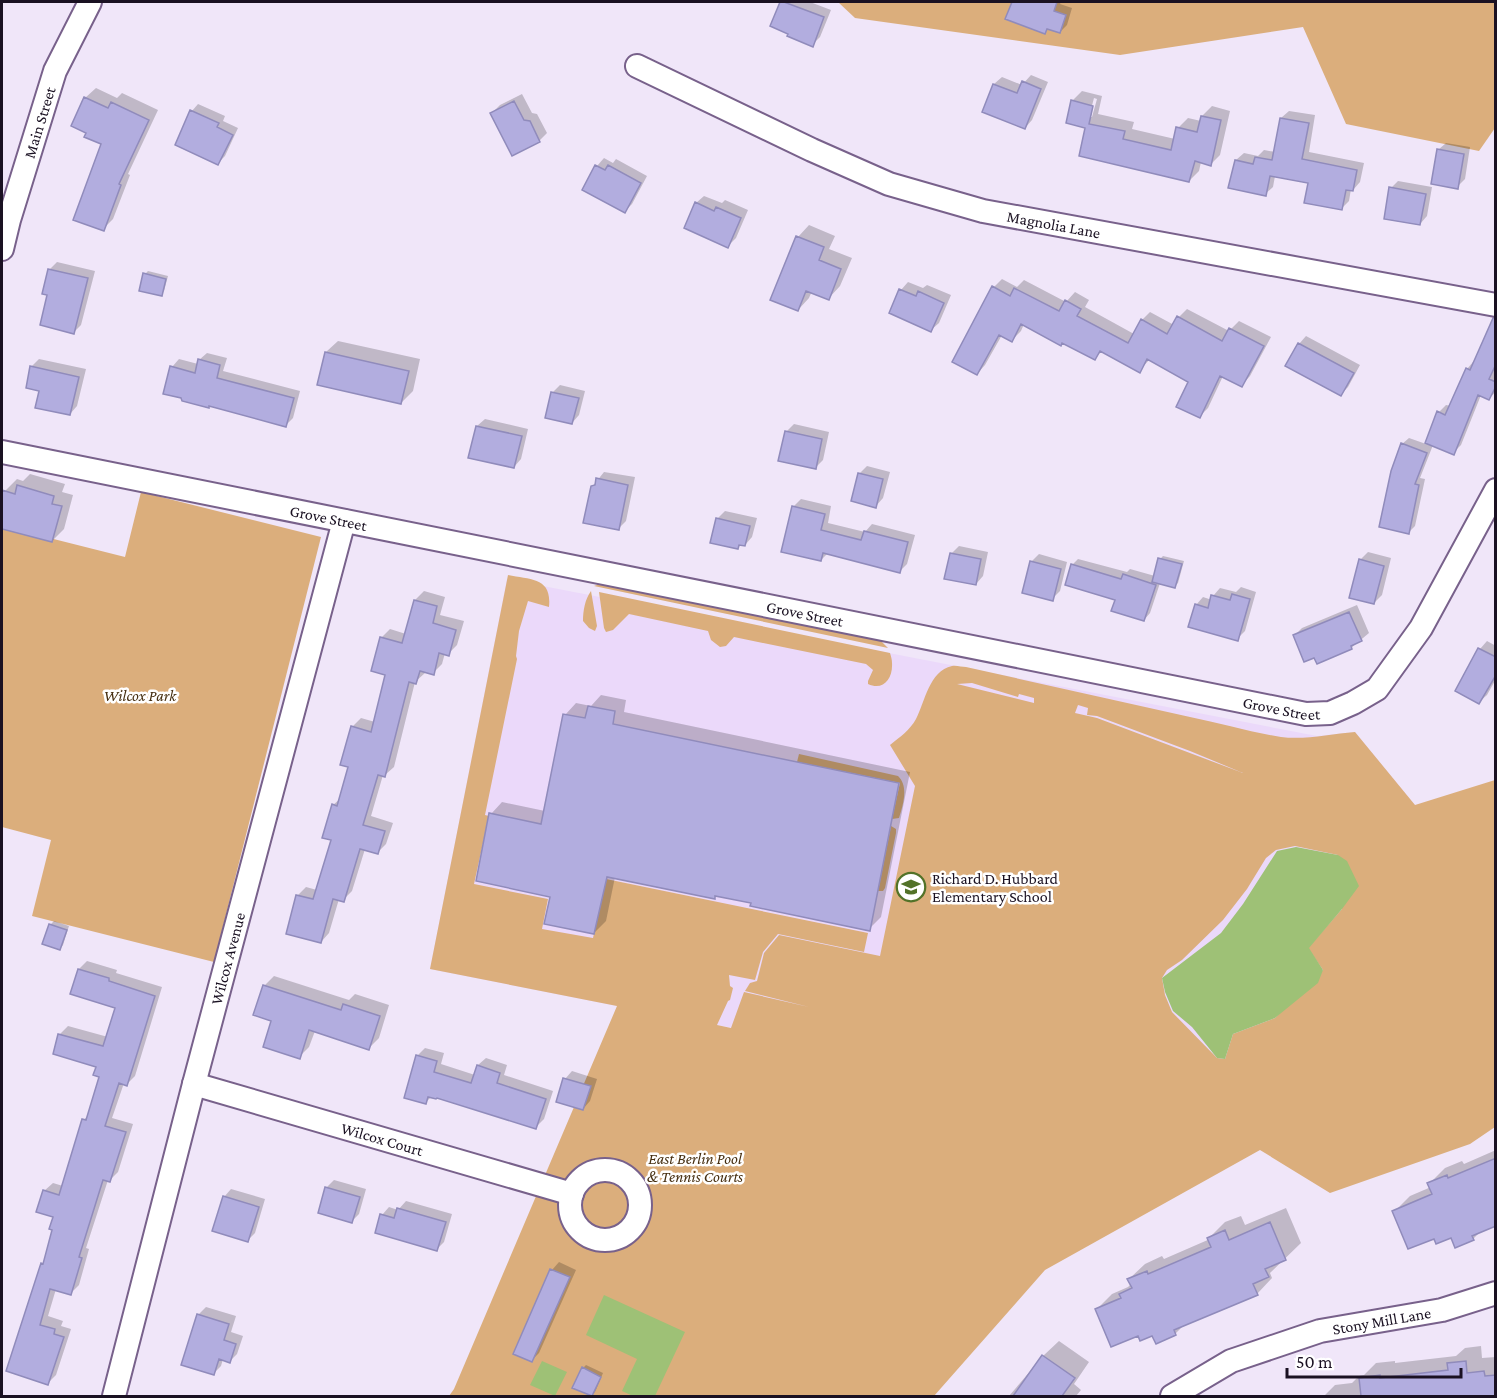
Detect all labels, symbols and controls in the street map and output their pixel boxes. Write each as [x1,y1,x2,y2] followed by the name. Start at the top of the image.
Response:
[20,84,58,160] street label: Main Street
[1006,207,1102,241] street label: Magnolia Lane
[289,502,369,534] street label: Grove Street
[765,597,846,629] street label: Grove Street
[104,687,177,704] park label: Wilcox Park
[1241,693,1321,723] street label: Grove Street
[932,870,1058,906] place label: Richard D. Hubbard Elementary School
[895,871,927,903] school or university icon: Richard D. Hubbard Elementary School
[207,910,248,1006] street label: Wilcox Avenue
[339,1119,426,1159] street label: Wilcox Court
[647,1150,743,1185] park label: East Berlin Pool & Tennis Courts
[1331,1304,1432,1337] street label: Stony Mill Lane
[1287,1341,1461,1379] scale bar
[1296,1352,1333,1372] text: 50 m

